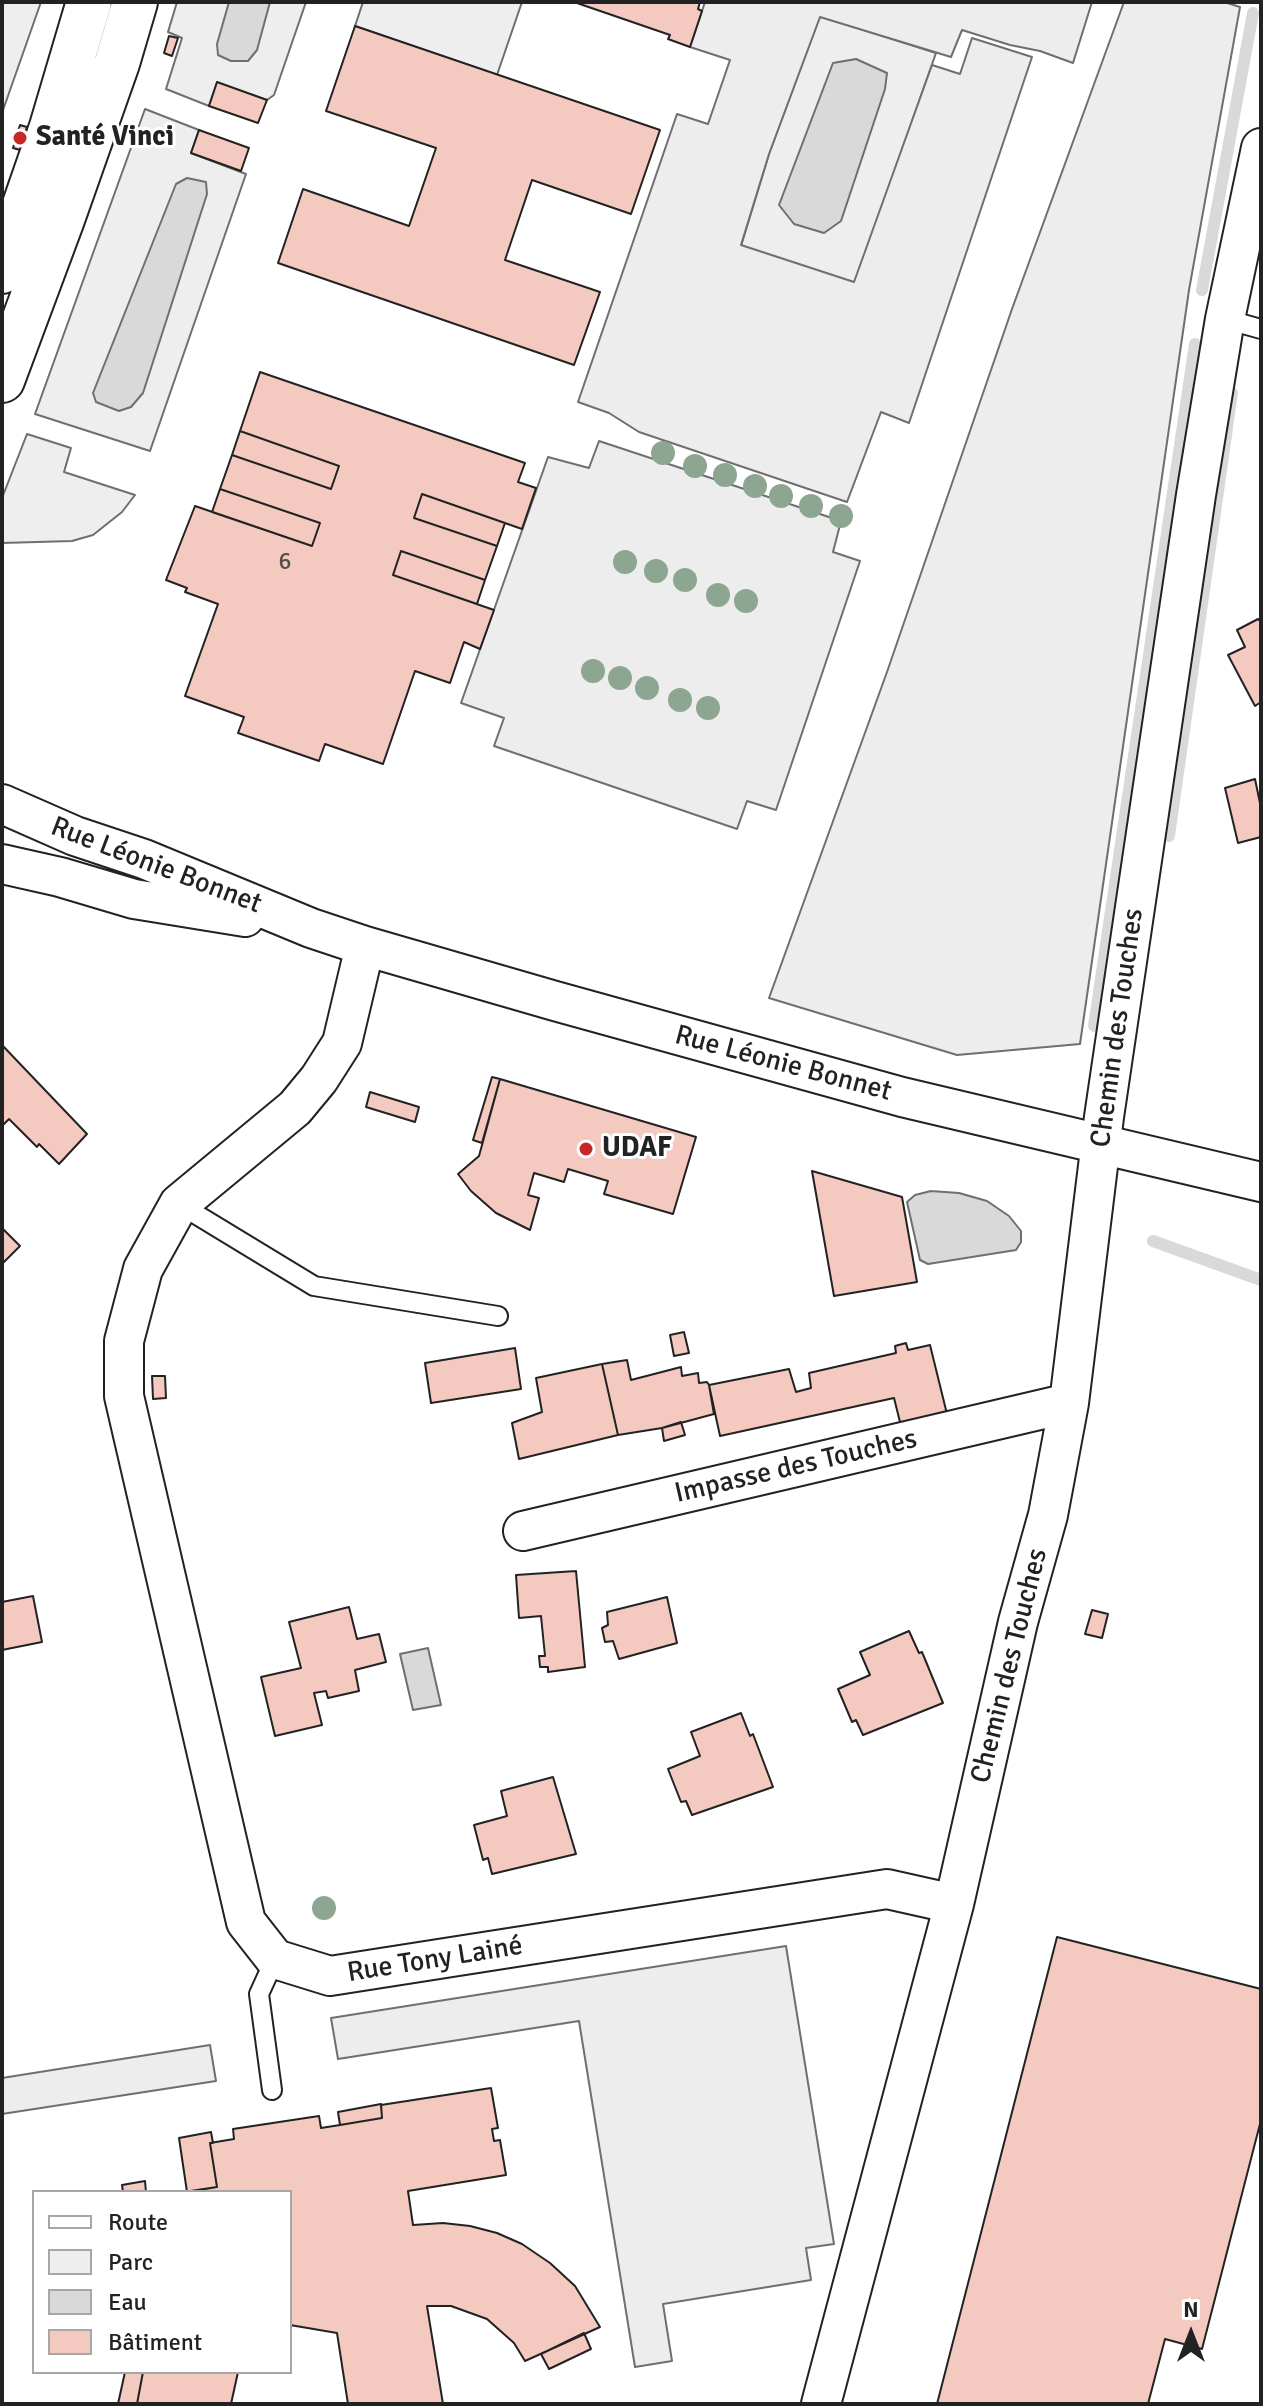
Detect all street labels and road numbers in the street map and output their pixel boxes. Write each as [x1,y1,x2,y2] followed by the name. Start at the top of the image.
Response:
[46,810,266,922] street label: Rue Léonie Bonnet
[1085,906,1151,1150] street label: Chemin des Touches
[671,1019,895,1109] street label: Rue Léonie Bonnet
[672,1423,920,1511] street label: Impasse des Touches
[965,1545,1055,1787] street label: Chemin des Touches
[345,1930,525,1990] street label: Rue Tony Lainé

